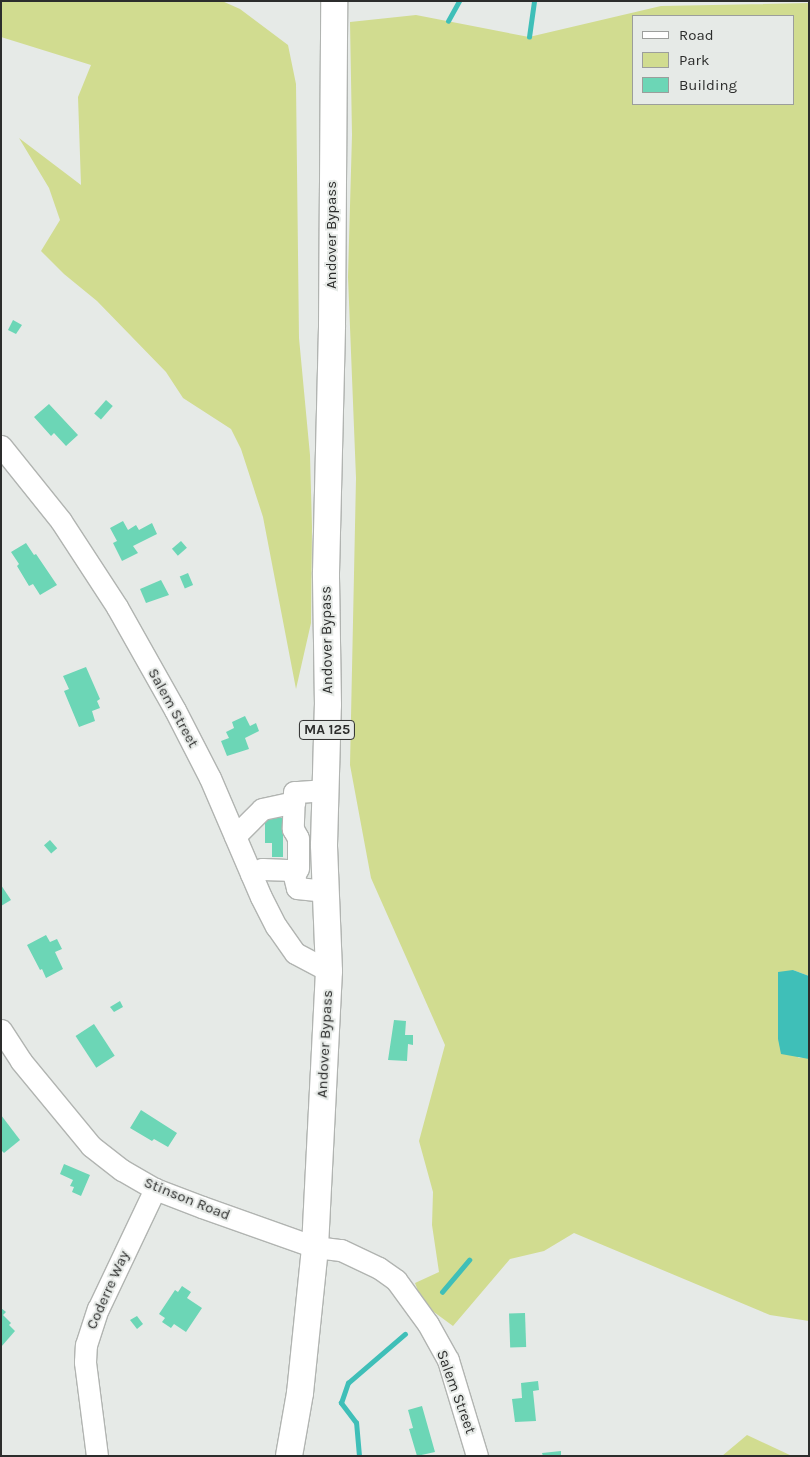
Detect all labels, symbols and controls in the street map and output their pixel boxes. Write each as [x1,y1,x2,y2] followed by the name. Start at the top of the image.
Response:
[632,15,795,105] legend
[679,26,714,44] text: Road
[679,51,709,69] text: Park
[679,76,737,94] text: Building
[323,181,341,289] street label: Andover Bypass
[317,586,337,694] street label: Andover Bypass
[144,665,202,751] street label: Salem Street
[298,718,356,742] road number: MA 125
[313,990,337,1098] street label: Andover Bypass
[141,1174,233,1224] street label: Stinson Road
[83,1248,133,1332] street label: Coderre Way
[432,1348,480,1436] street label: Salem Street

